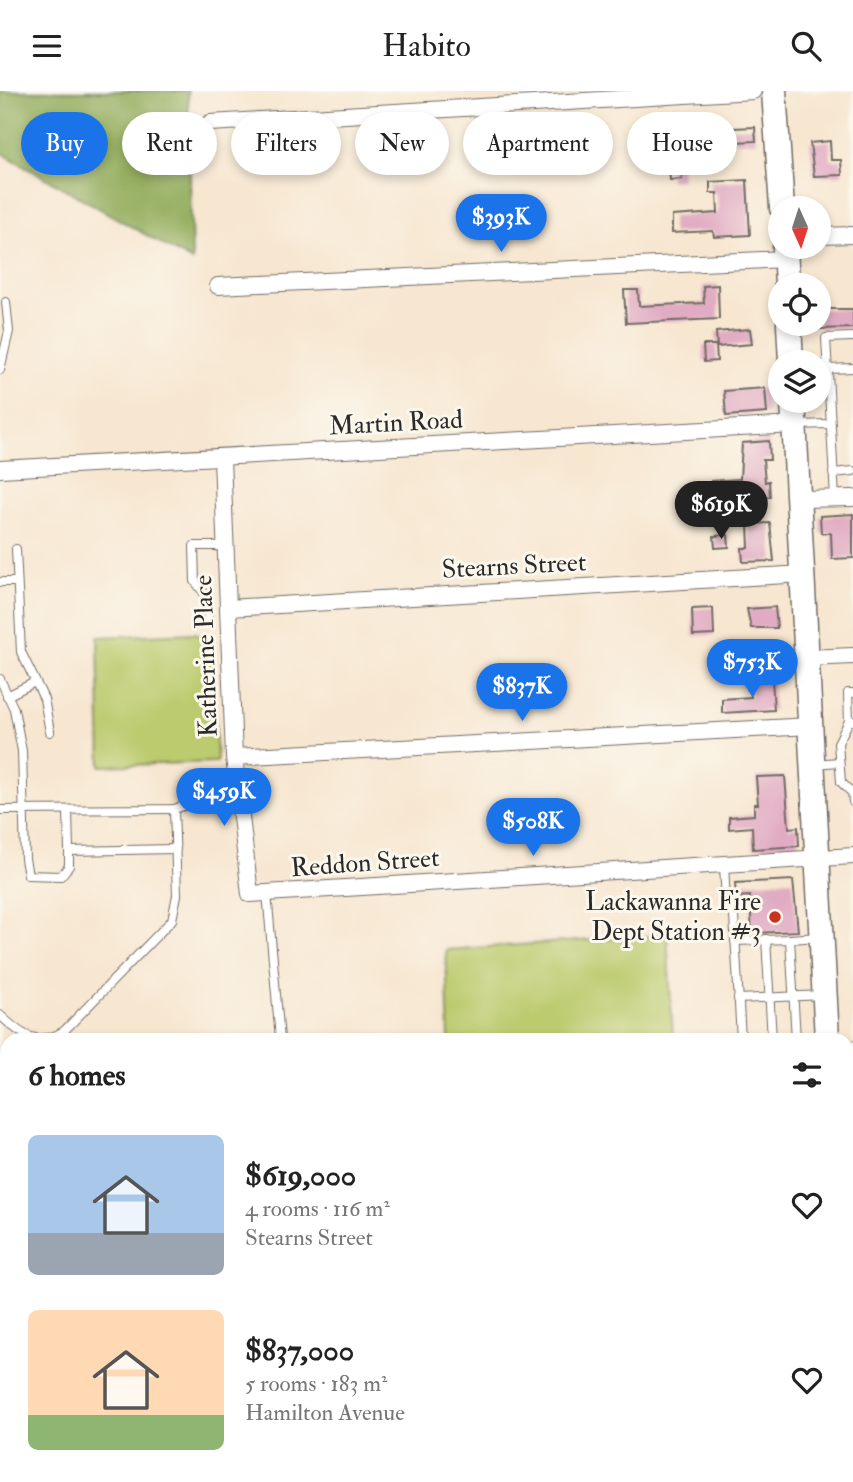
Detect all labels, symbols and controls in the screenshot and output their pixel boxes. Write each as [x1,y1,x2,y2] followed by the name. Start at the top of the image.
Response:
[382,26,471,66] text: Habito
[28,27,66,65] icon: menu
[787,27,825,65] icon: search
[21,112,108,175] chip: Buy
[122,112,217,175] chip: Rent
[231,112,341,175] chip: Filters
[355,112,449,175] chip: New
[463,112,613,175] chip: Apartment
[627,112,737,175] chip: House
[452,195,550,254] pin: $393K
[768,196,831,259] north arrow
[768,196,831,413] map controls
[472,202,530,231] text: $393K
[768,273,831,336] button: locate
[768,350,831,413] button: layers
[328,404,464,442] street label: Martin Road
[672,482,770,541] pin: $619K
[691,489,751,518] text: $619K
[441,546,587,586] street label: Stearns Street
[187,574,225,738] street label: Katherine Place
[703,639,801,699] pin: $753K
[723,647,781,676] text: $753K
[473,663,571,723] pin: $837K
[492,671,552,700] text: $837K
[175,769,273,828] pin: $459K
[192,776,256,805] text: $459K
[484,799,582,858] pin: $508K
[502,806,564,835] text: $508K
[290,842,440,884] street label: Reddon Street
[585,886,761,949] place label: Lackawanna Fire Dept Station #3
[767,909,783,925] marker: Lackawanna Fire Dept Station #3
[788,1056,826,1094] icon: filters
[28,1057,126,1094] text: 6 homes
[245,1157,356,1194] text: $619,000
[84,1163,168,1247] icon: home
[788,1186,826,1224] icon: heart
[245,1194,390,1223] text: 4 rooms · 116 m²
[245,1223,373,1252] text: Stearns Street
[245,1332,354,1369] text: $837,000
[84,1338,168,1422] icon: home
[788,1361,826,1399] icon: heart
[245,1369,388,1398] text: 5 rooms · 183 m²
[245,1398,405,1427] text: Hamilton Avenue

